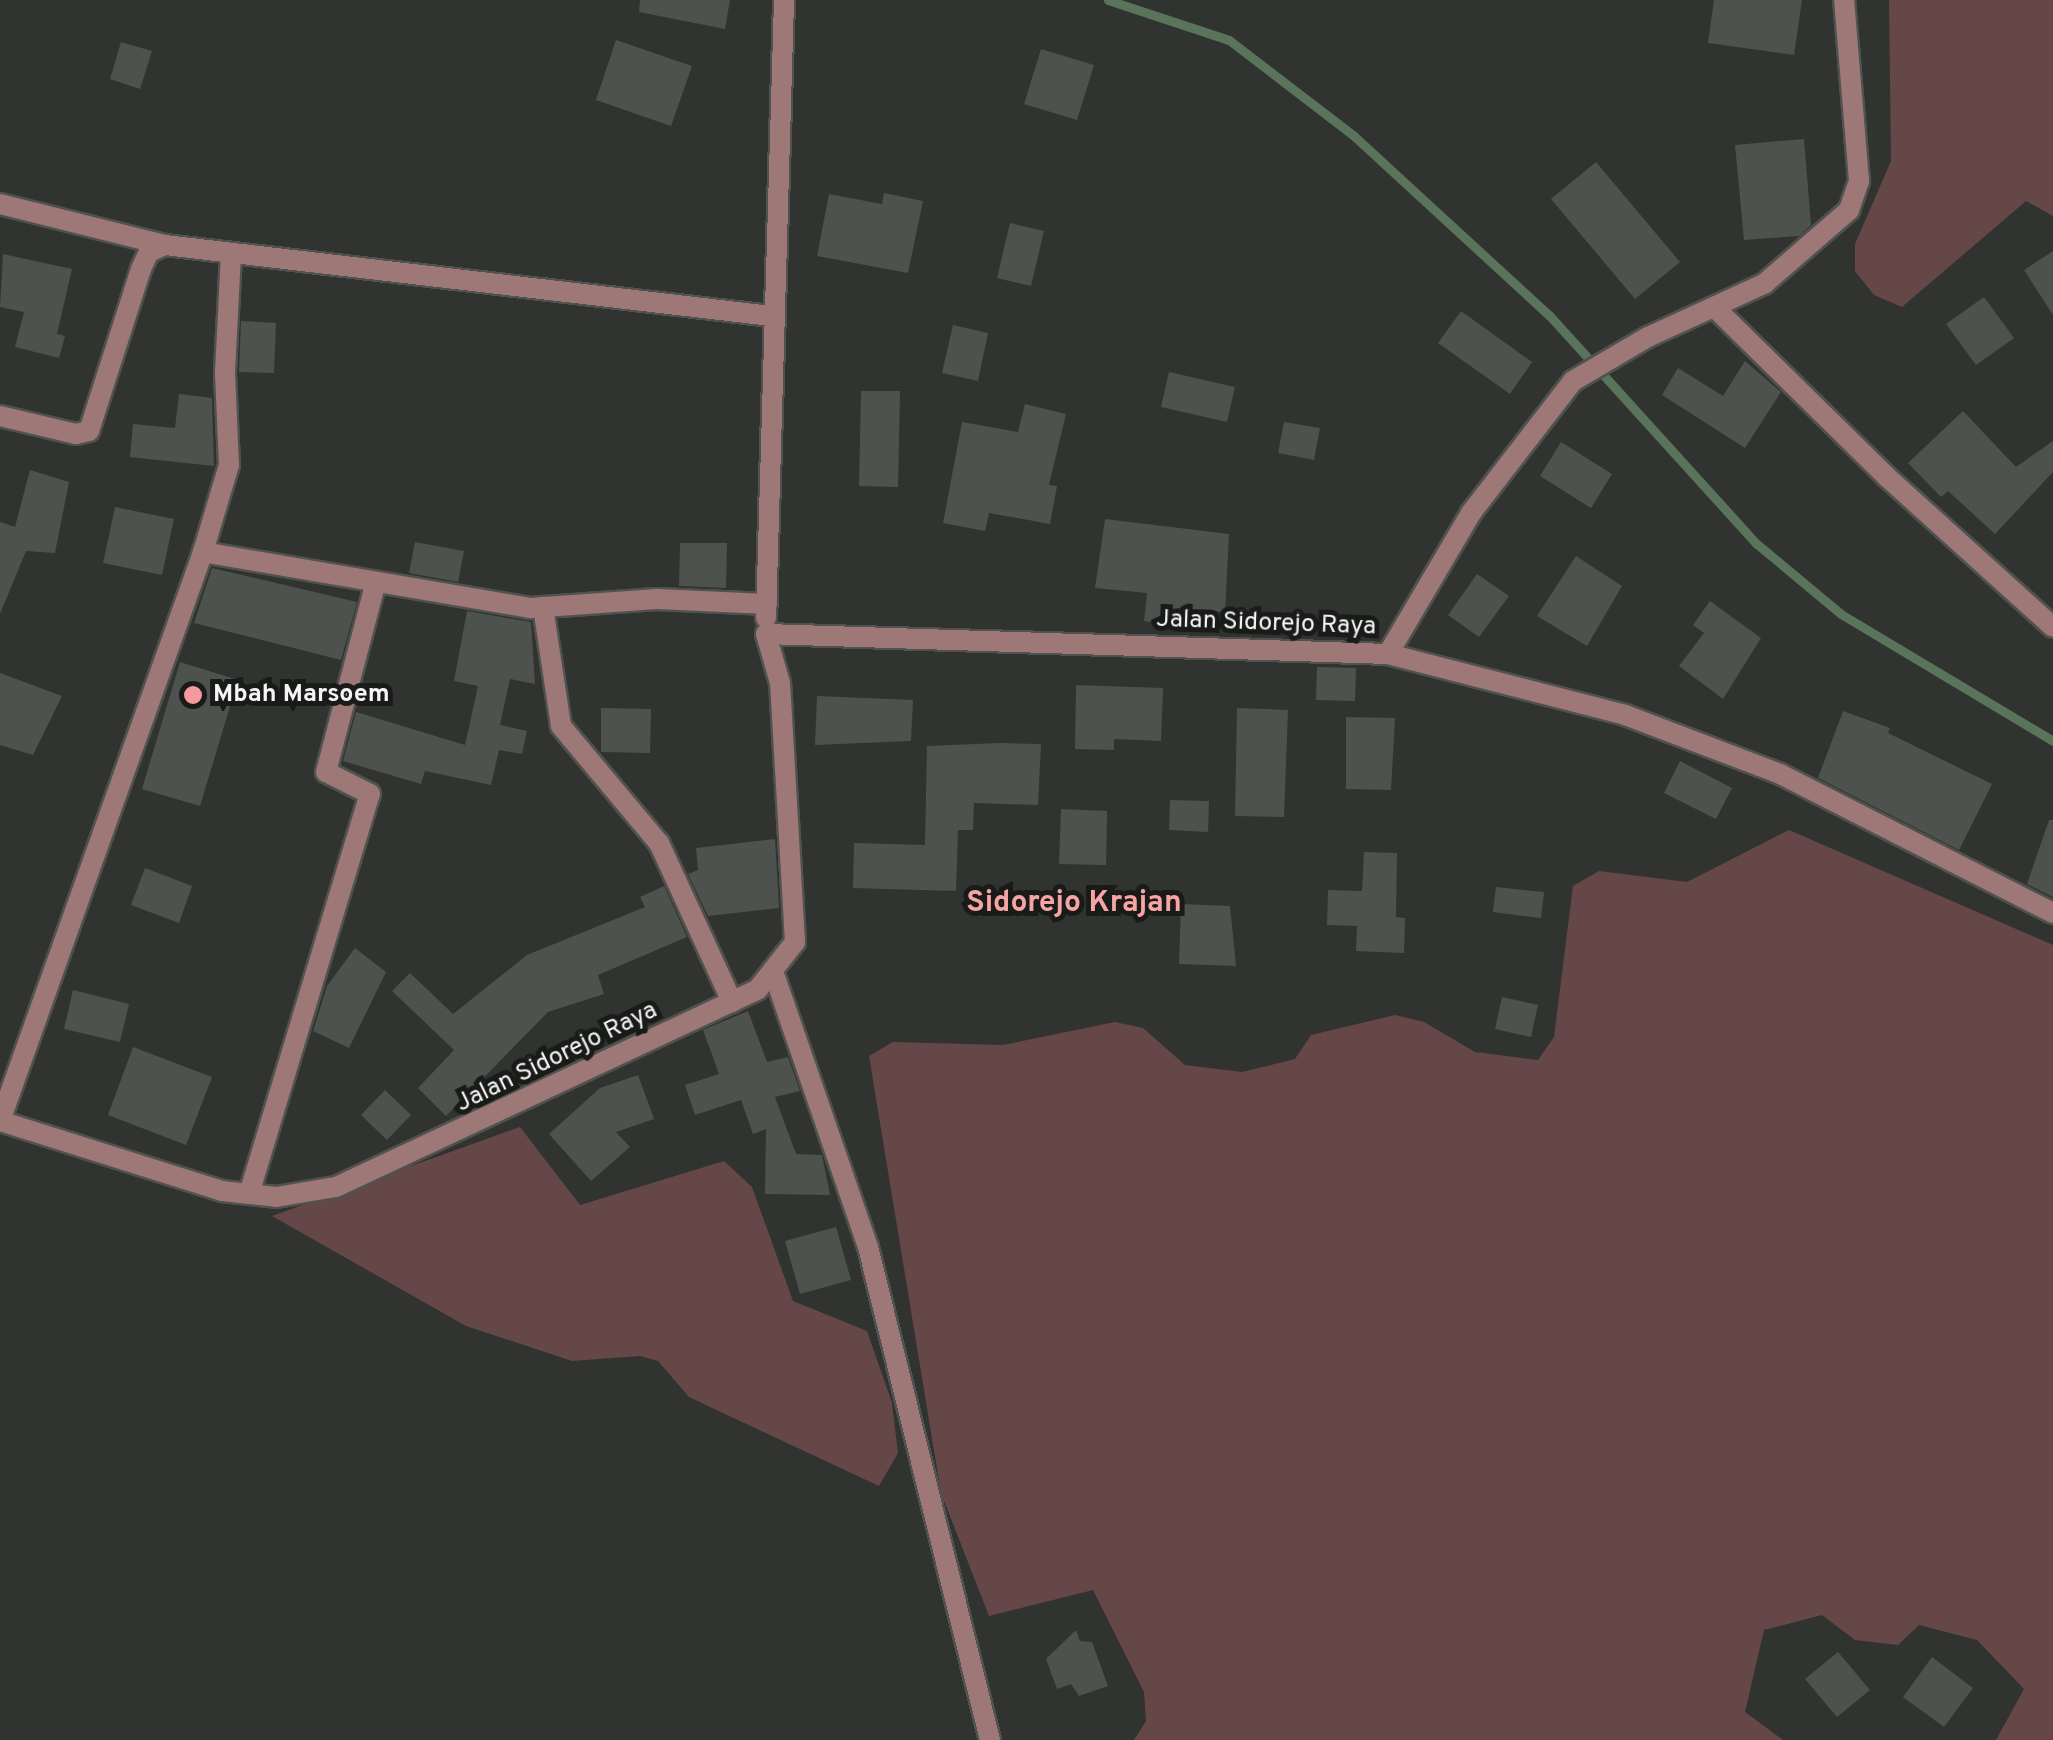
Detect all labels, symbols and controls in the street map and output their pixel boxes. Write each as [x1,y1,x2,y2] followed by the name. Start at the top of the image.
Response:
[1156,605,1376,643] street label: Jalan Sidorejo Raya
[213,680,390,710] place label: Mbah Marsoem
[182,684,204,706] marker: Mbah Marsoem
[966,886,1182,922] district label: Sidorejo Krajan
[452,996,662,1120] street label: Jalan Sidorejo Raya

